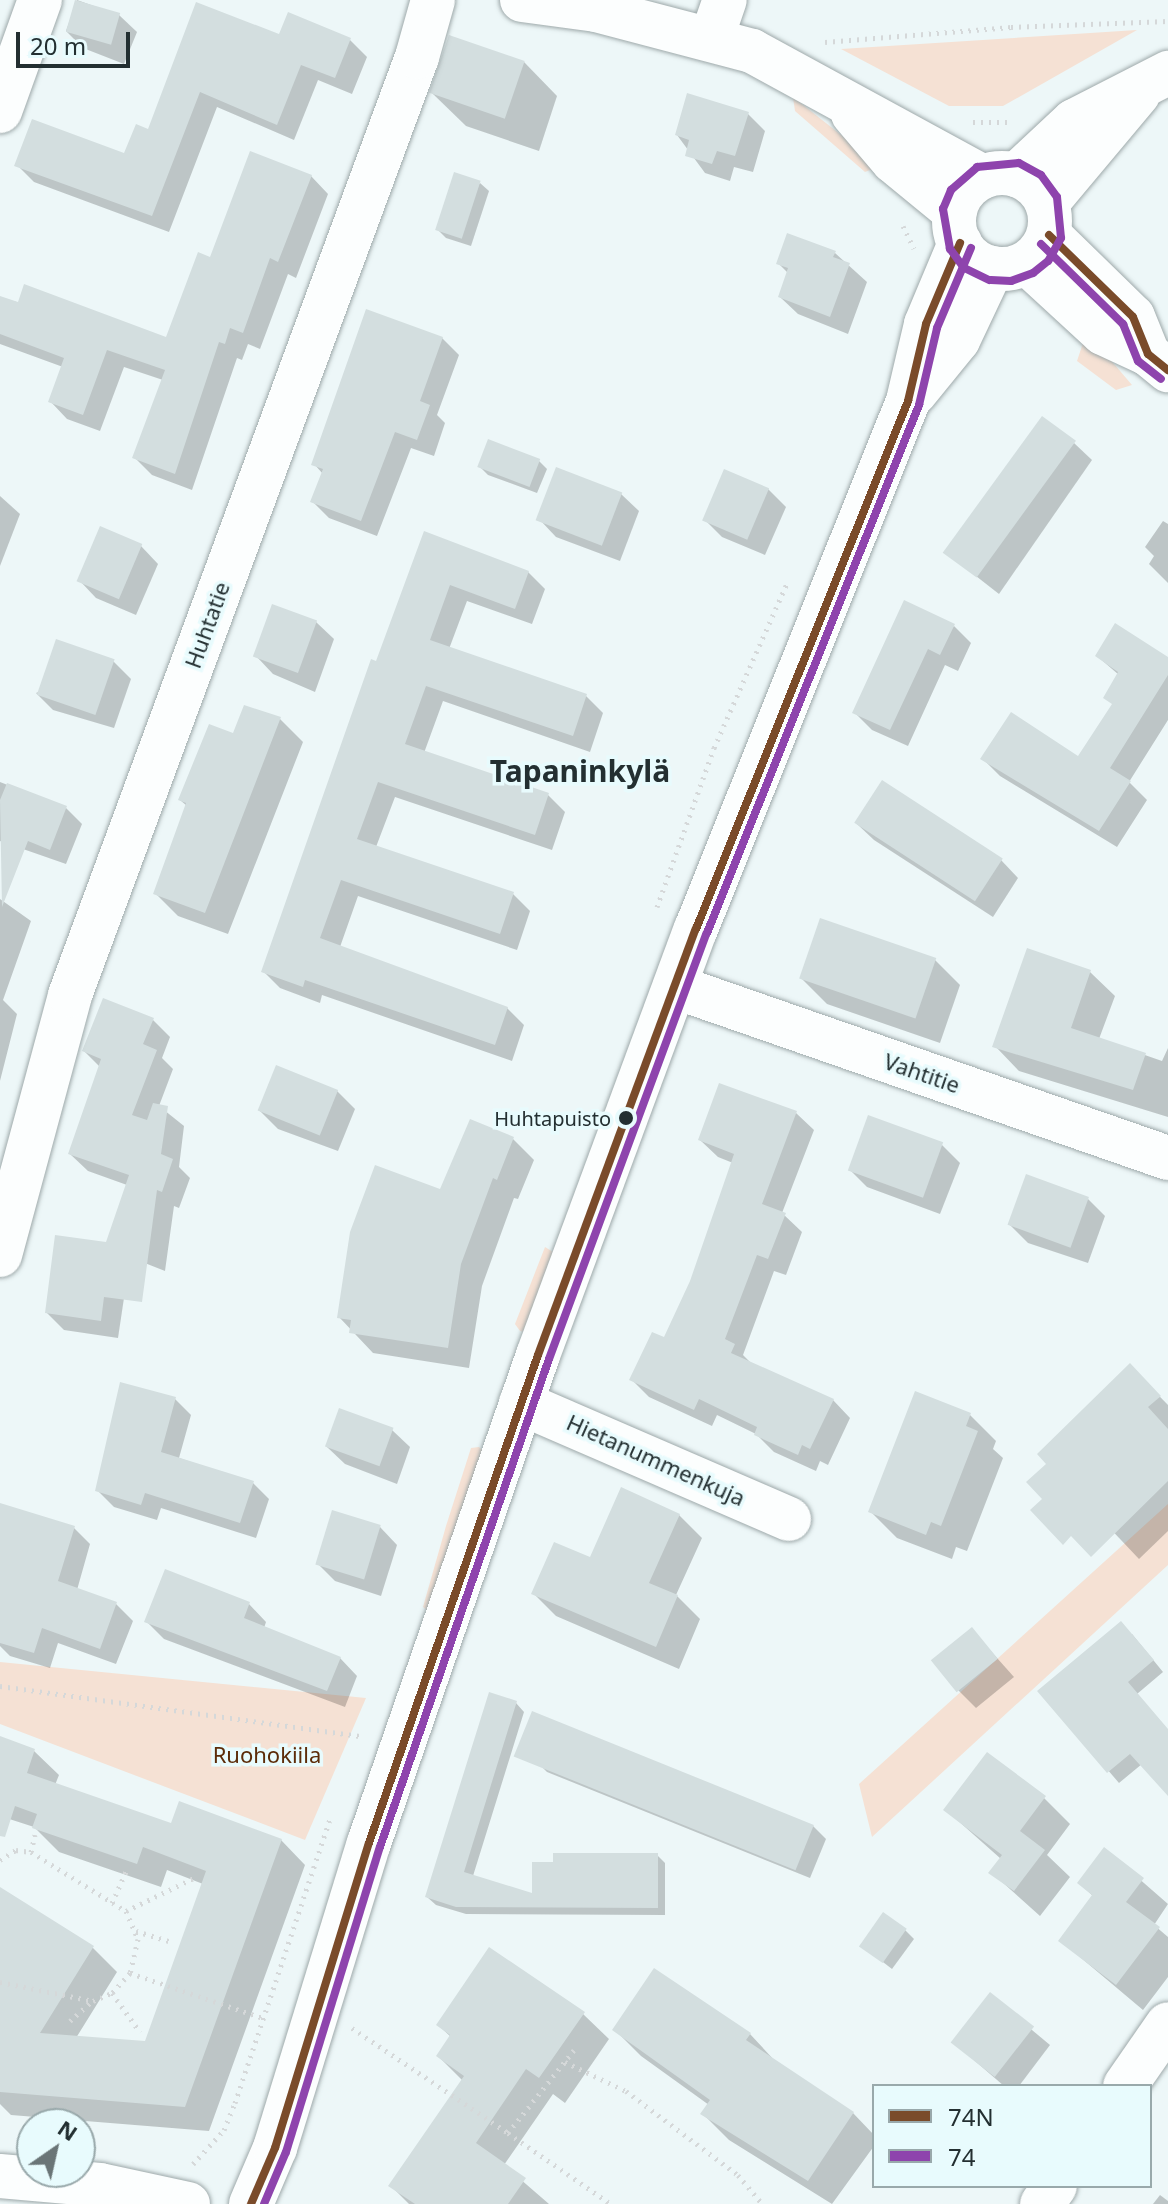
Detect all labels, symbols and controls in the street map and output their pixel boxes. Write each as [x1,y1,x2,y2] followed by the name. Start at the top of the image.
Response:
[20,16,134,66] scale bar
[30,29,86,62] text: 20 m
[179,578,235,672] street label: Huhtatie
[490,753,670,789] district label: Tapaninkylä
[881,1048,963,1098] street label: Vahtitie
[494,1106,611,1130] place label: Huhtapuisto
[618,1110,634,1126] marker: Huhtapuisto
[563,1409,749,1511] street label: Hietanummenkuja
[213,1742,321,1768] park label: Ruohokiila
[872,2084,1152,2188] legend
[948,2100,994,2133] text: 74N
[16,2108,96,2188] north arrow
[52,2112,84,2147] text: N
[948,2140,975,2173] text: 74

